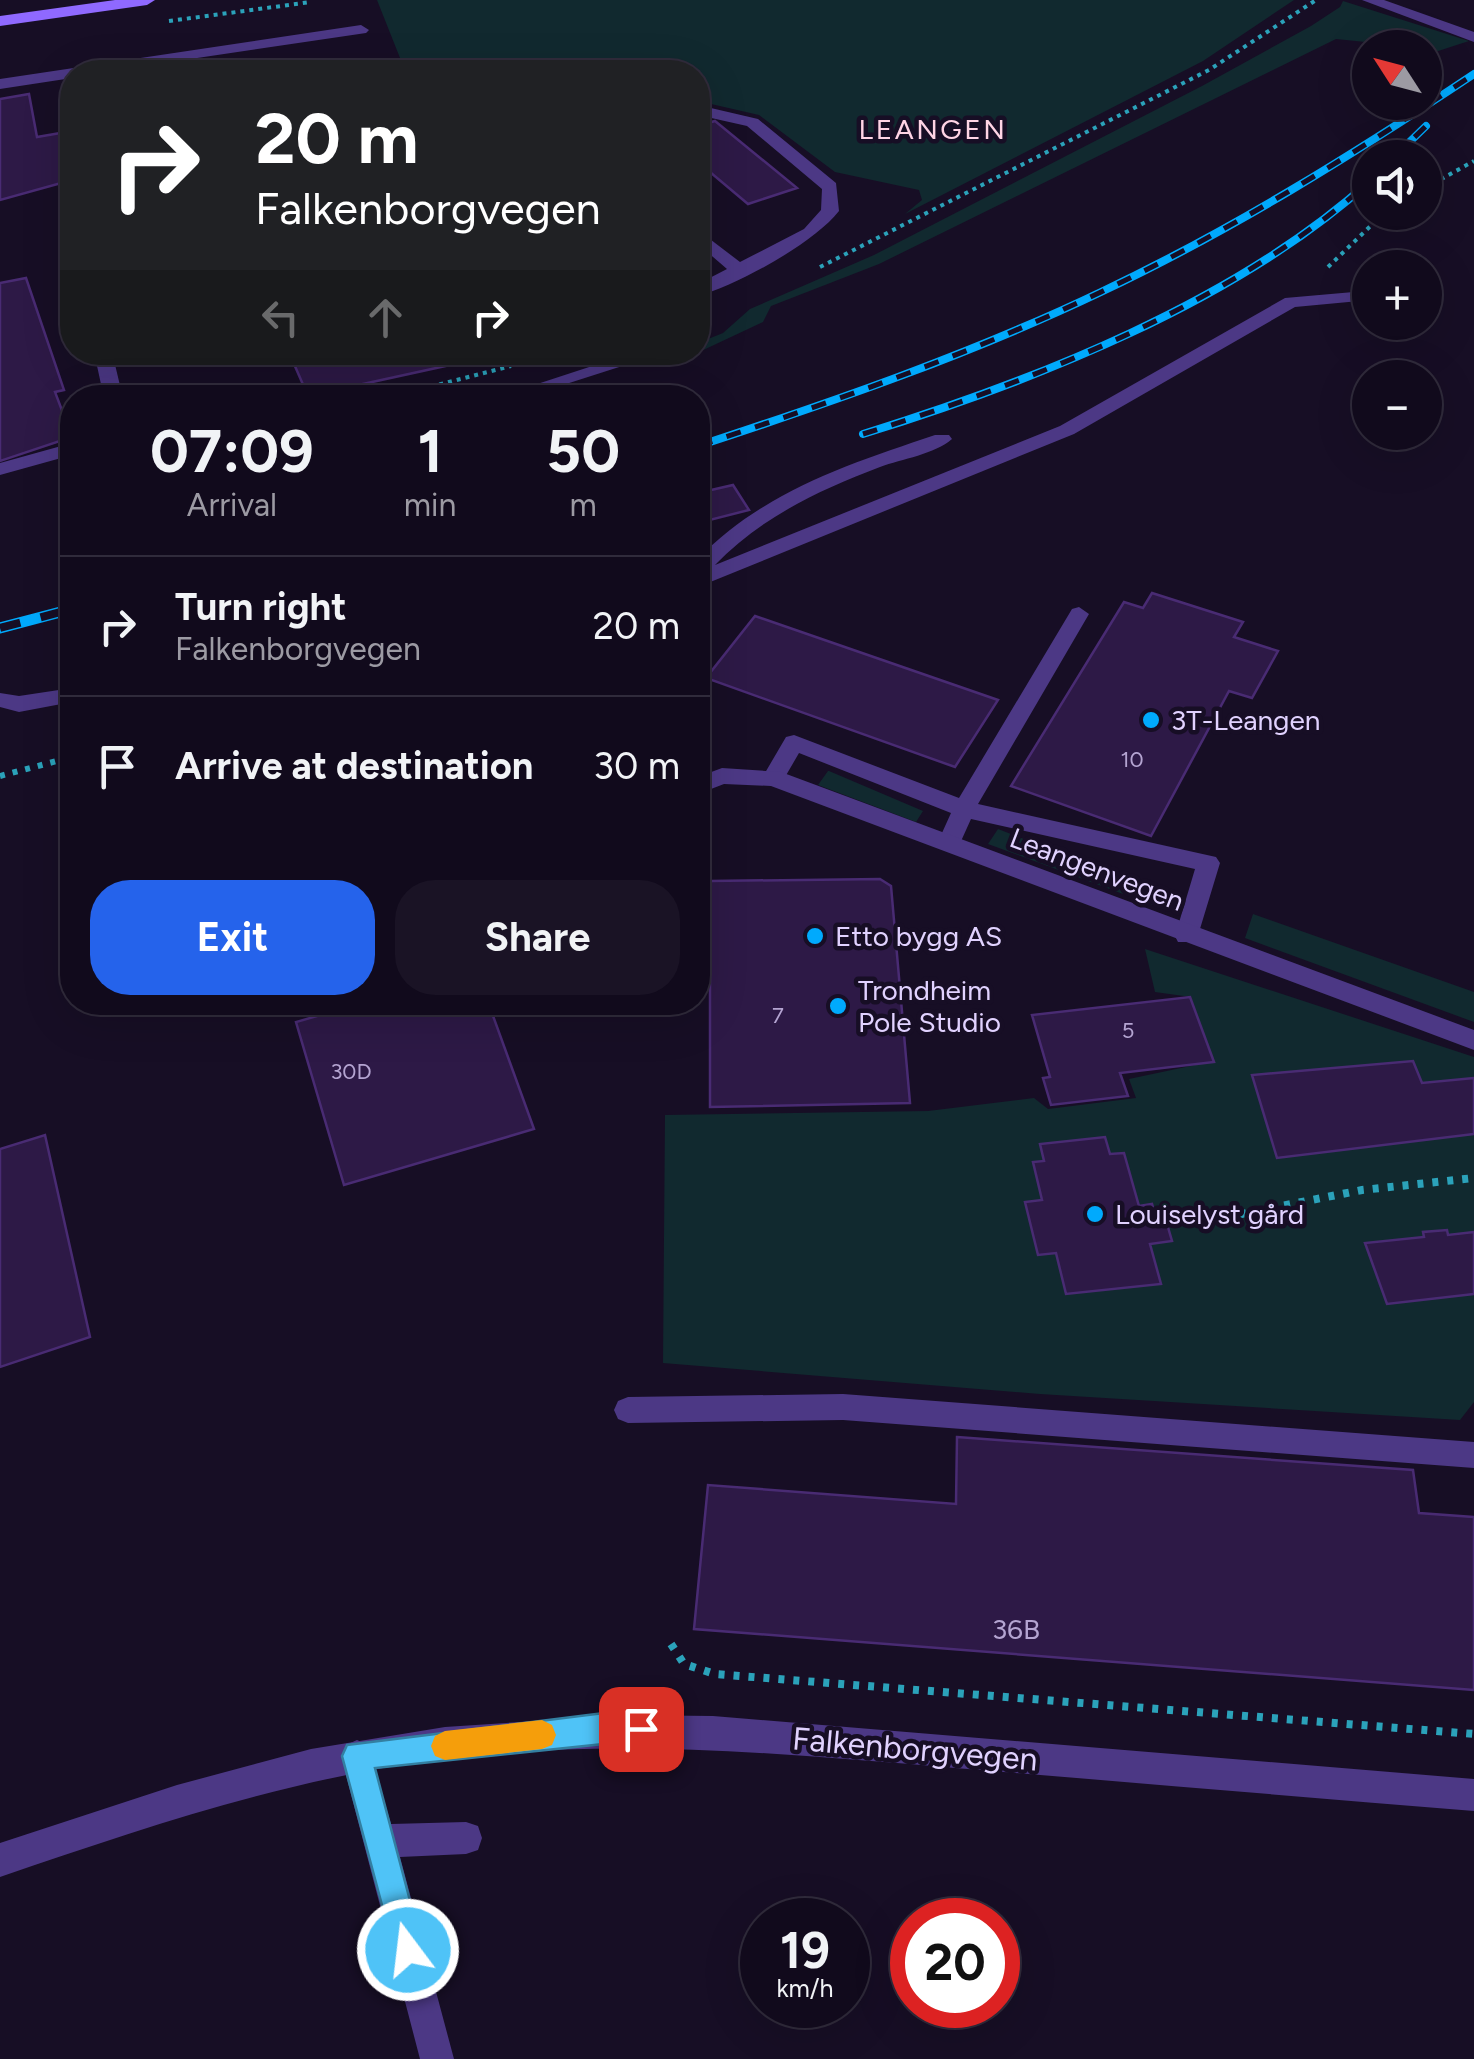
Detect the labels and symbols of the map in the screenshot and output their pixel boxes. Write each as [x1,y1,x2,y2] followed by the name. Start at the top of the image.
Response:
[1352,30,1442,120] north arrow
[859,112,1007,146] district label: LEANGEN
[1171,703,1320,737] place label: 3T-Leangen
[1140,709,1162,731] marker: 3T-Leangen
[1120,746,1144,773] house number: 10
[1005,820,1189,918] street label: Leangenvegen
[835,919,1002,953] place label: Etto bygg AS
[804,925,826,947] marker: Etto bygg AS
[858,973,1001,1039] place label: Trondheim Pole Studio
[827,995,849,1017] marker: Trondheim Pole Studio
[772,1002,784,1029] house number: 7
[1122,1017,1134,1044] house number: 5
[330,1058,372,1085] house number: 30D
[1115,1197,1304,1231] place label: Louiselyst gård
[1084,1203,1106,1225] marker: Louiselyst gård
[992,1612,1040,1646] house number: 36B
[599,1687,684,1772] pin
[791,1719,1039,1779] street label: Falkenborgvegen
[356,1898,460,2002] position arrow
[890,1898,1020,2028] speed limit sign: 20

